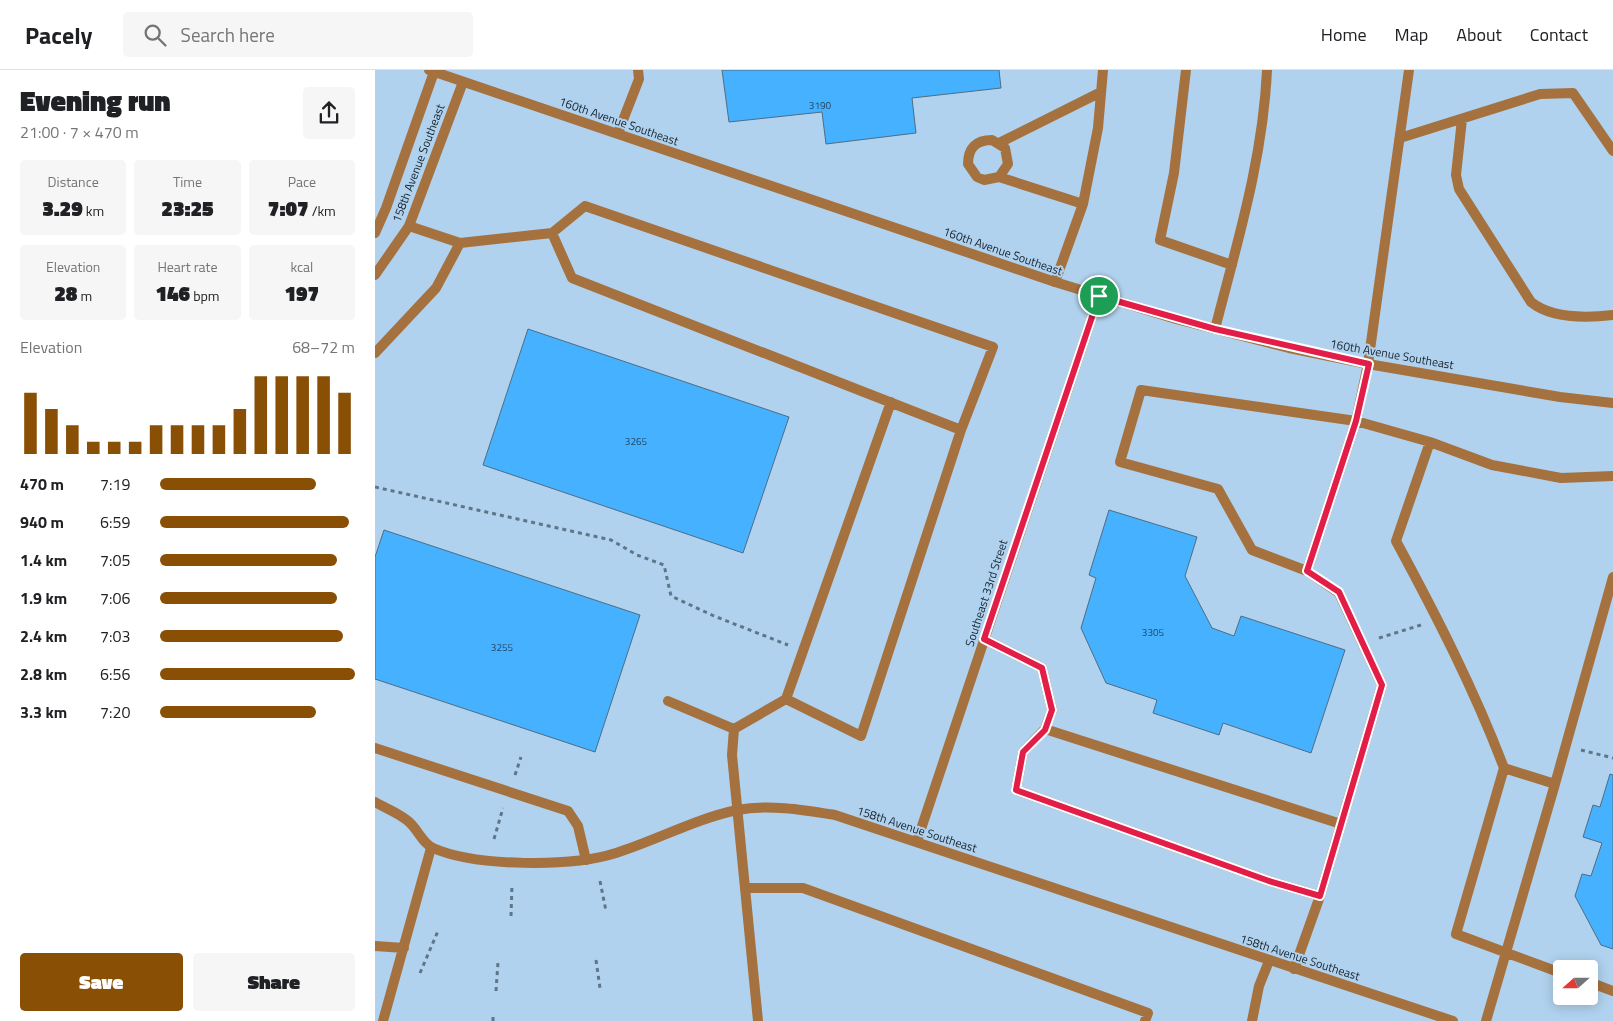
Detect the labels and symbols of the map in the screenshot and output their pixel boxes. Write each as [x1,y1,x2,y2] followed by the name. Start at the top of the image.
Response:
[557,92,682,151] street label: 160th Avenue Southeast
[809,98,832,113] house number: 3190
[387,100,450,225] street label: 158th Avenue Southeast
[941,222,1066,281] street label: 160th Avenue Southeast
[1078,275,1120,317] pin
[1329,334,1456,374] street label: 160th Avenue Southeast
[625,434,648,449] house number: 3265
[960,536,1013,649] street label: Southeast 33rd Street
[1142,625,1165,640] house number: 3305
[491,640,514,655] house number: 3255
[854,801,980,858] street label: 158th Avenue Southeast
[1237,929,1363,986] street label: 158th Avenue Southeast
[1553,960,1597,1005] north arrow

